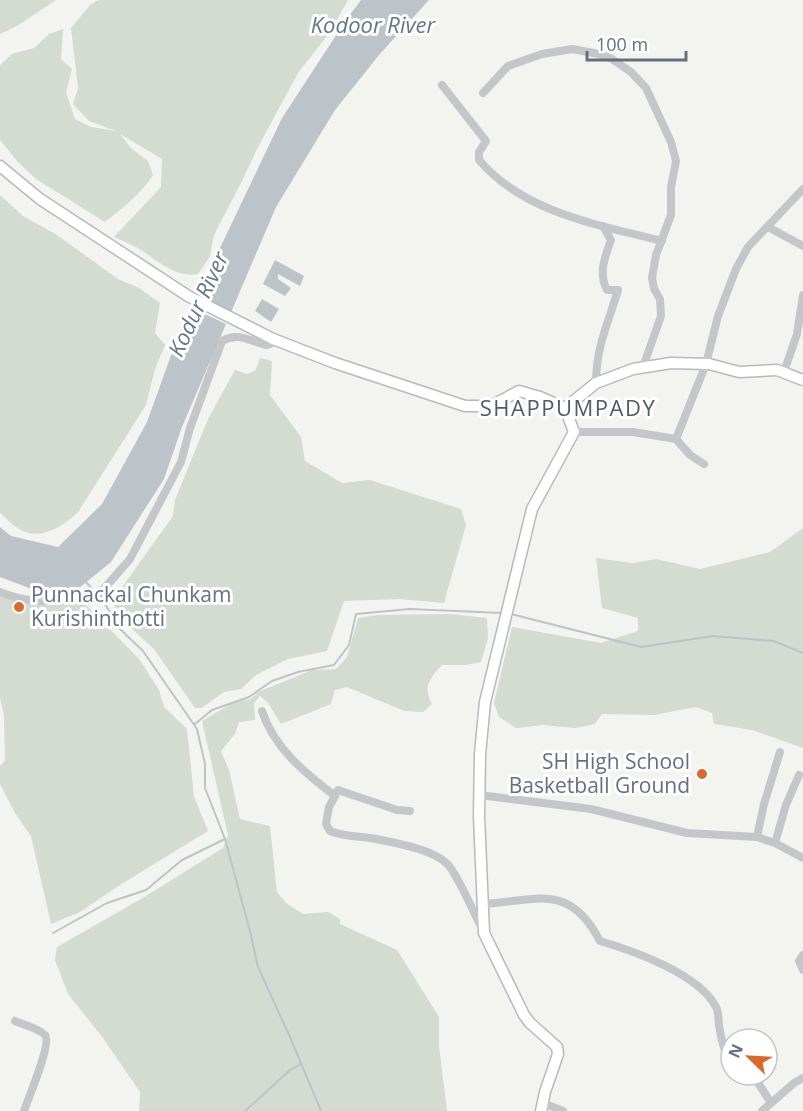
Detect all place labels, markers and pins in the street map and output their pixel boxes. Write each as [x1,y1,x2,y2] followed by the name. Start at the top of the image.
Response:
[31,580,231,632] place label: Punnackal Chunkam Kurishinthotti
[12,600,26,614] marker: Punnackal Chunkam Kurishinthotti
[509,747,690,799] place label: SH High School Basketball Ground
[695,767,709,781] marker: SH High School Basketball Ground

